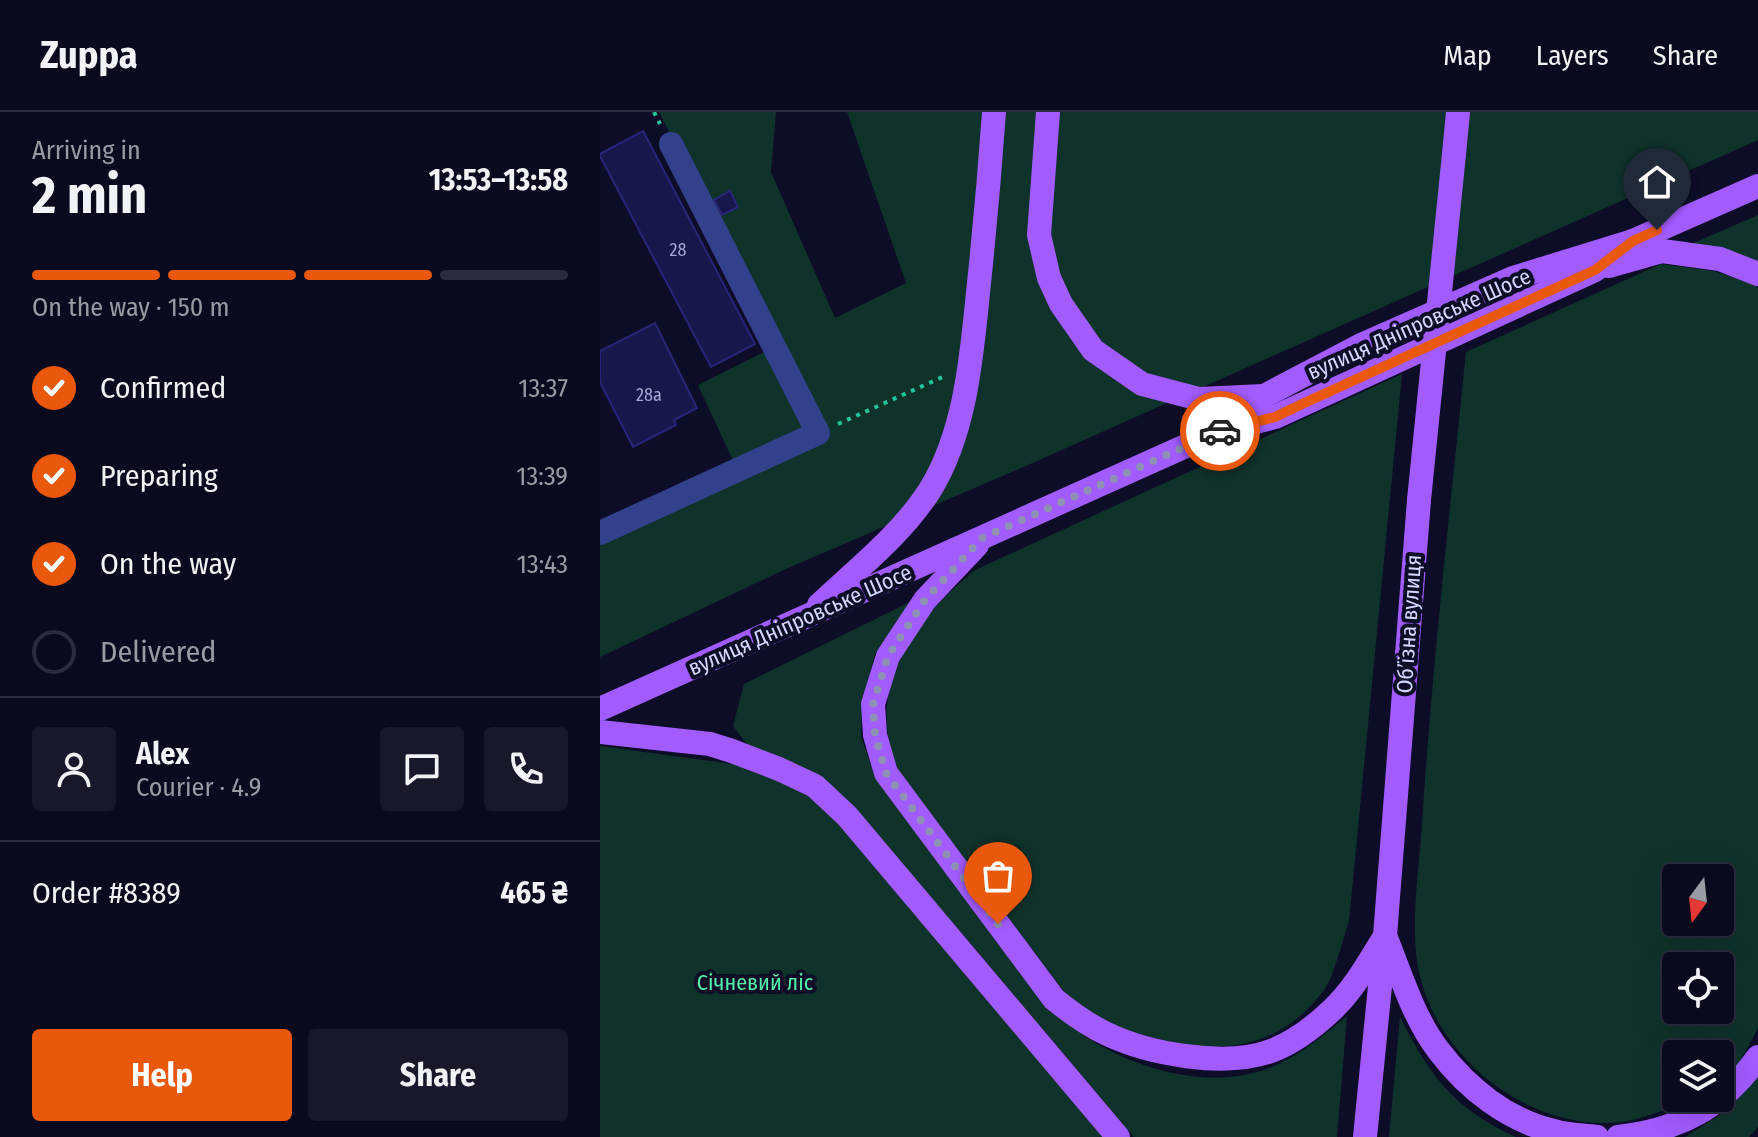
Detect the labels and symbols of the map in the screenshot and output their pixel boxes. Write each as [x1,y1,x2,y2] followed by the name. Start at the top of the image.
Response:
[1623,148,1691,230] pin
[670,239,686,261] house number: 28
[1303,262,1535,386] street label: вулиця Дніпровське Шосе
[636,384,662,406] house number: 28а
[1180,391,1260,471] courier
[1391,554,1427,694] street label: Обʼїзна вулиця
[684,558,916,682] street label: вулиця Дніпровське Шосе
[964,842,1032,924] pin
[1662,864,1734,936] north arrow
[697,969,814,996] park label: Січневий ліс

